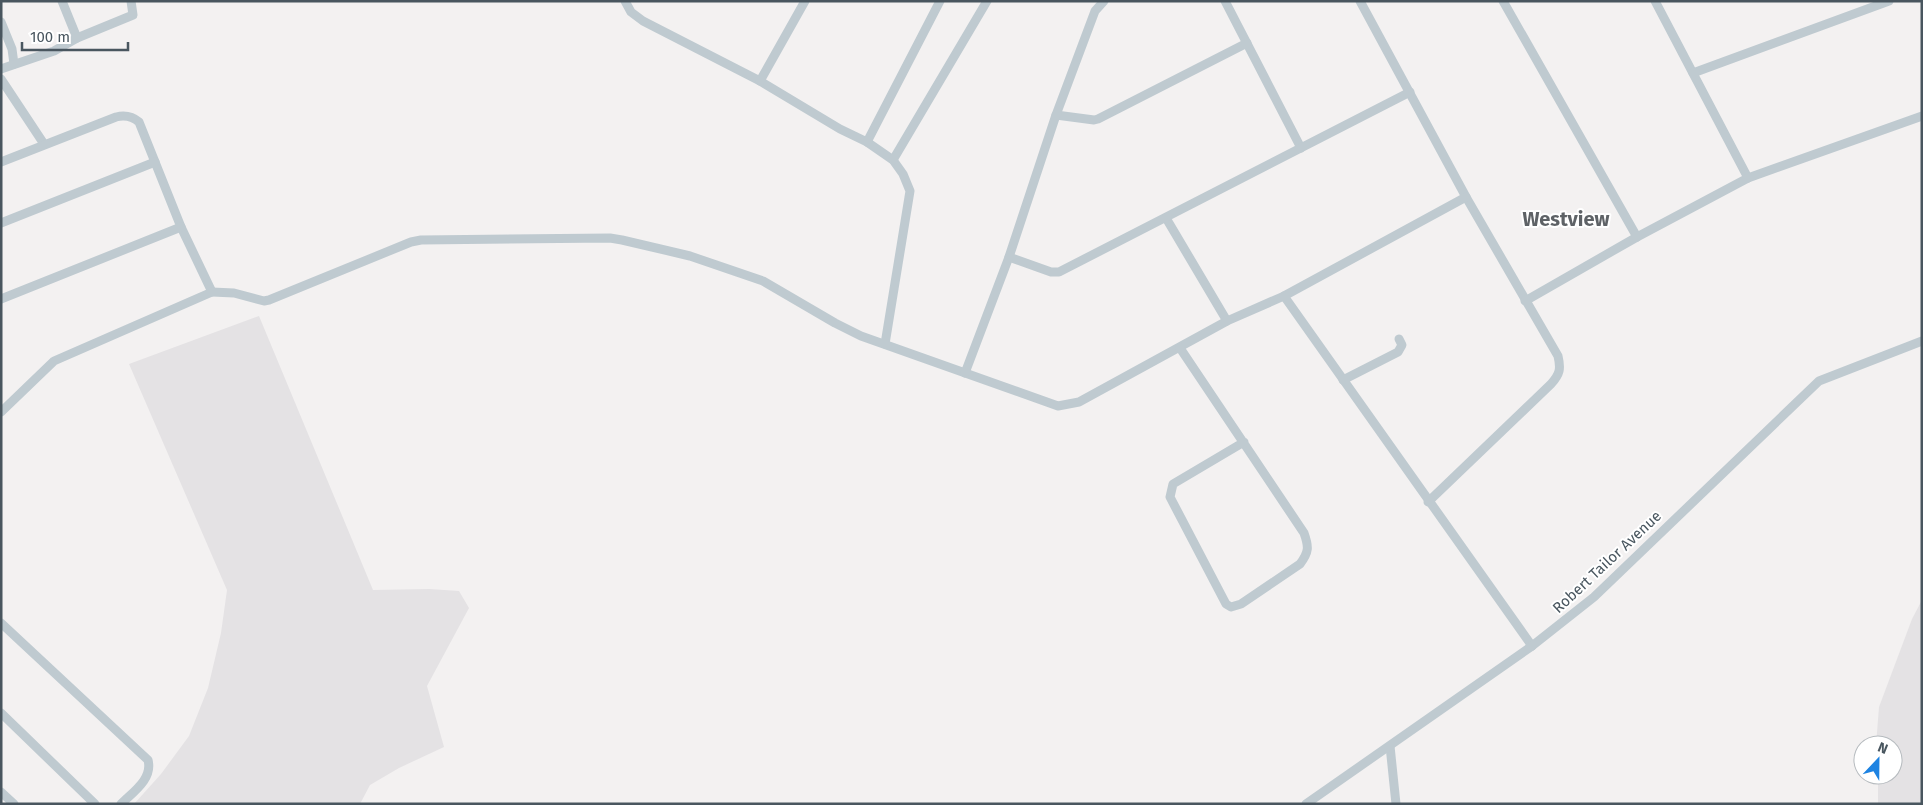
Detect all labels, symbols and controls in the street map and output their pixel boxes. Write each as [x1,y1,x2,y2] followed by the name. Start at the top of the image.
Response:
[22,20,129,52] scale bar
[30,28,70,46] text: 100 m
[1523,207,1610,231] district label: Westview
[1549,507,1665,617] street label: Robert Tailor Avenue
[1853,735,1903,785] north arrow
[1875,739,1890,758] text: N

